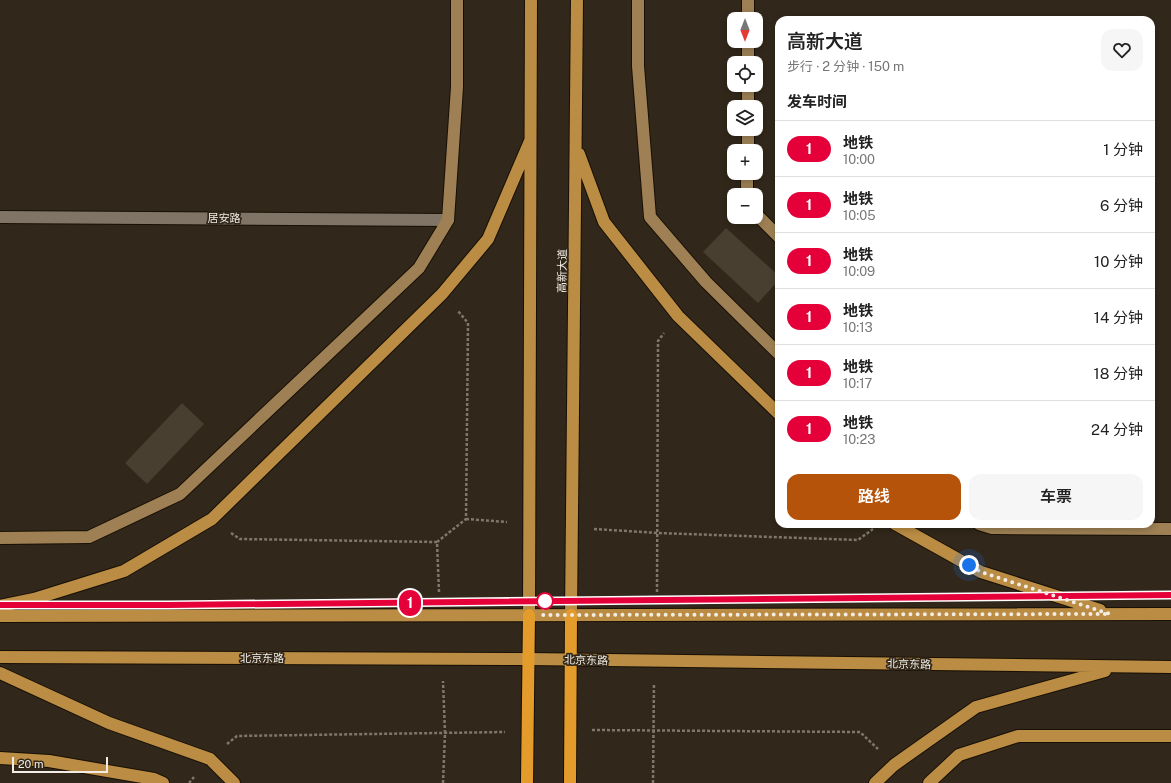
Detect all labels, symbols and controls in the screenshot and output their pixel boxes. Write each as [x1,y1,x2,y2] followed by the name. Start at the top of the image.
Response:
[727,12,763,48] north arrow
[727,12,763,224] map controls
[1101,29,1143,71] button: heart
[787,30,863,52] text: 高新大道
[727,56,763,92] button: locate
[787,59,904,74] text: 步行 · 2 分钟 · 150 m
[787,93,847,110] text: 发车时间
[727,100,763,136] button: layers
[843,134,873,151] text: 地铁
[806,141,812,157] text: 1
[1103,141,1143,158] text: 1 分钟
[727,144,763,180] button: +
[843,152,875,167] text: 10:00
[727,188,763,224] button: −
[843,190,873,207] text: 地铁
[806,197,812,213] text: 1
[1100,197,1143,214] text: 6 分钟
[843,208,875,223] text: 10:05
[208,212,241,224] street label: 居安路
[843,246,873,263] text: 地铁
[556,249,568,293] street label: 高新大道
[806,253,812,269] text: 1
[1094,253,1143,270] text: 10 分钟
[843,264,875,279] text: 10:09
[843,302,873,319] text: 地铁
[806,309,812,325] text: 1
[1094,309,1143,326] text: 14 分钟
[843,320,873,335] text: 10:13
[843,358,873,375] text: 地铁
[806,365,812,381] text: 1
[1094,365,1143,382] text: 18 分钟
[843,376,872,391] text: 10:17
[843,414,873,431] text: 地铁
[806,421,812,437] text: 1
[1091,421,1143,438] text: 24 分钟
[843,432,875,447] text: 10:23
[787,474,961,520] button: 路线
[969,474,1143,520] button: 车票
[959,555,979,575] your location
[397,590,423,616] line badge: 1
[536,592,554,610] unlabelled marker
[407,595,413,611] text: 1
[240,652,284,664] street label: 北京东路
[564,654,608,666] street label: 北京东路
[887,658,931,670] street label: 北京东路
[12,755,108,774] scale bar
[18,758,43,770] text: 20 m

